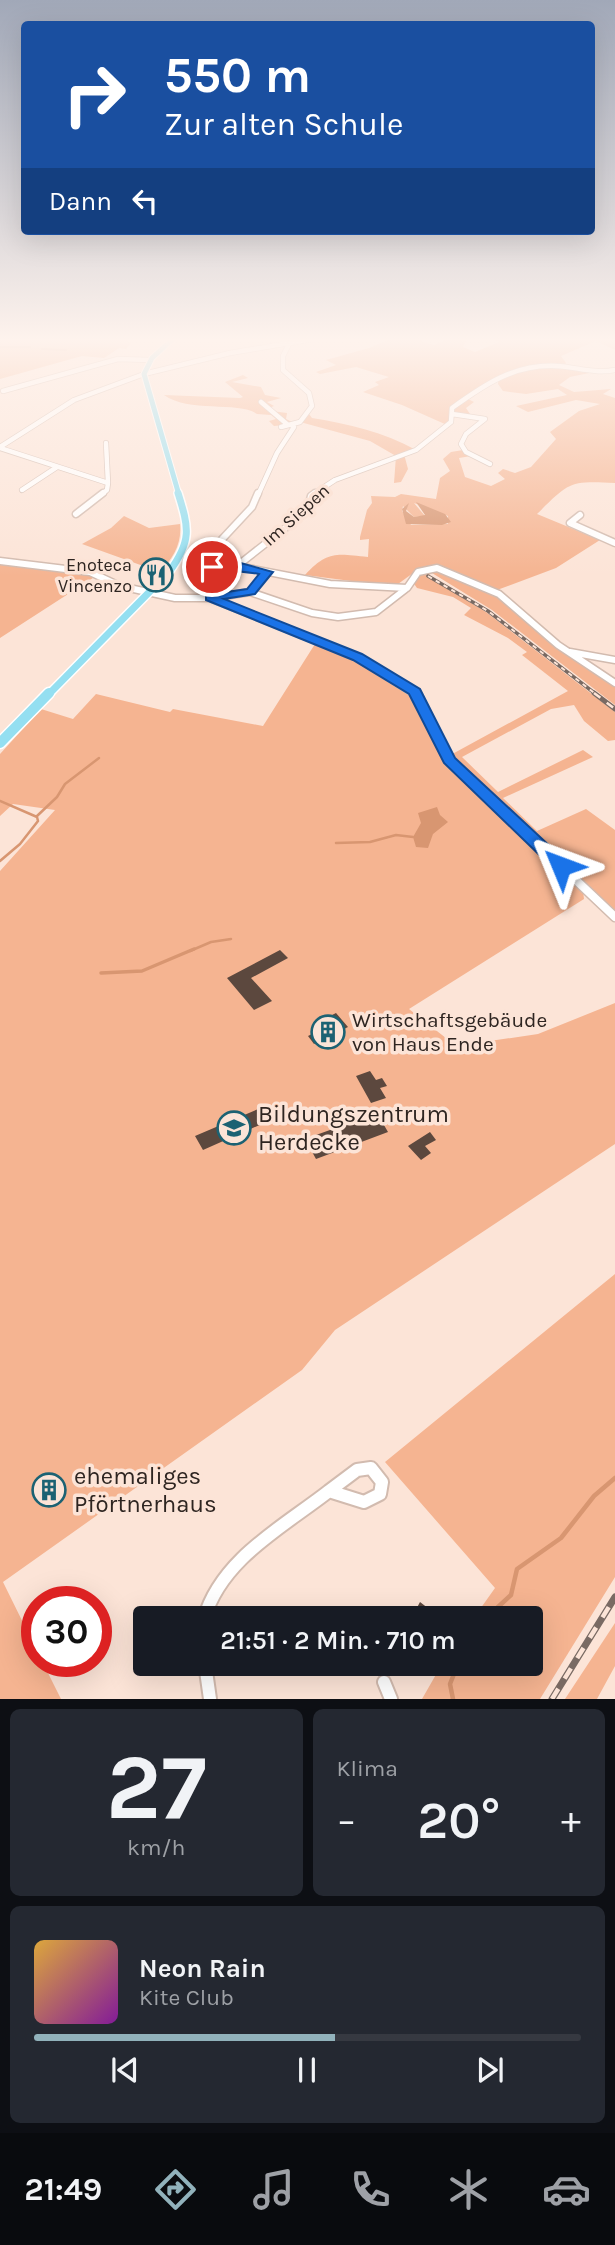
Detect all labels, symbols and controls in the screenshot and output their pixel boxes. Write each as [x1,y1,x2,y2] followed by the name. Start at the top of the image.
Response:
[164,47,311,104] text: 550 m
[49,49,140,140] icon: right
[164,106,403,143] text: Zur alten Schule
[126,182,164,220] icon: left
[49,186,112,217] text: Dann
[258,479,334,551] street label: Im Siepen
[182,537,242,597] pin
[193,548,231,586] icon: arrive
[58,554,132,597] place label: Enoteca Vincenzo
[137,556,175,594] restaurant icon: Enoteca Vincenzo
[524,829,598,903] position arrow
[352,1008,547,1056] place label: Wirtschaftsgebäude von Haus Ende
[309,1013,347,1051] building icon: Wirtschaftsgebäude von Haus Ende
[258,1100,449,1156] place label: Bildungszentrum Herdecke
[215,1109,253,1147] school or university icon: Bildungszentrum Herdecke
[74,1462,217,1518] place label: ehemaliges Pförtnerhaus
[30,1471,68,1509] building icon: ehemaliges Pförtnerhaus
[21,1586,112,1677] speed limit sign: 30
[220,1625,456,1656] text: 21:51 · 2 Min. · 710 m
[106,1735,206,1841] text: 27
[337,1755,398,1782] text: Klima
[417,1790,500,1851] text: 20°
[337,1798,356,1843] text: −
[561,1798,581,1843] text: +
[127,1834,185,1861] text: km/h
[139,1953,266,1984] text: Neon Rain
[139,1984,234,2011] text: Kite Club
[106,2051,144,2089] icon: previous
[288,2051,326,2089] icon: pause
[471,2051,509,2089] icon: next
[151,2165,200,2214] icon: directions
[249,2165,298,2214] icon: music
[346,2165,395,2214] icon: phone
[444,2165,493,2214] icon: climate
[542,2165,591,2214] icon: car
[24,2171,102,2208] text: 21:49

